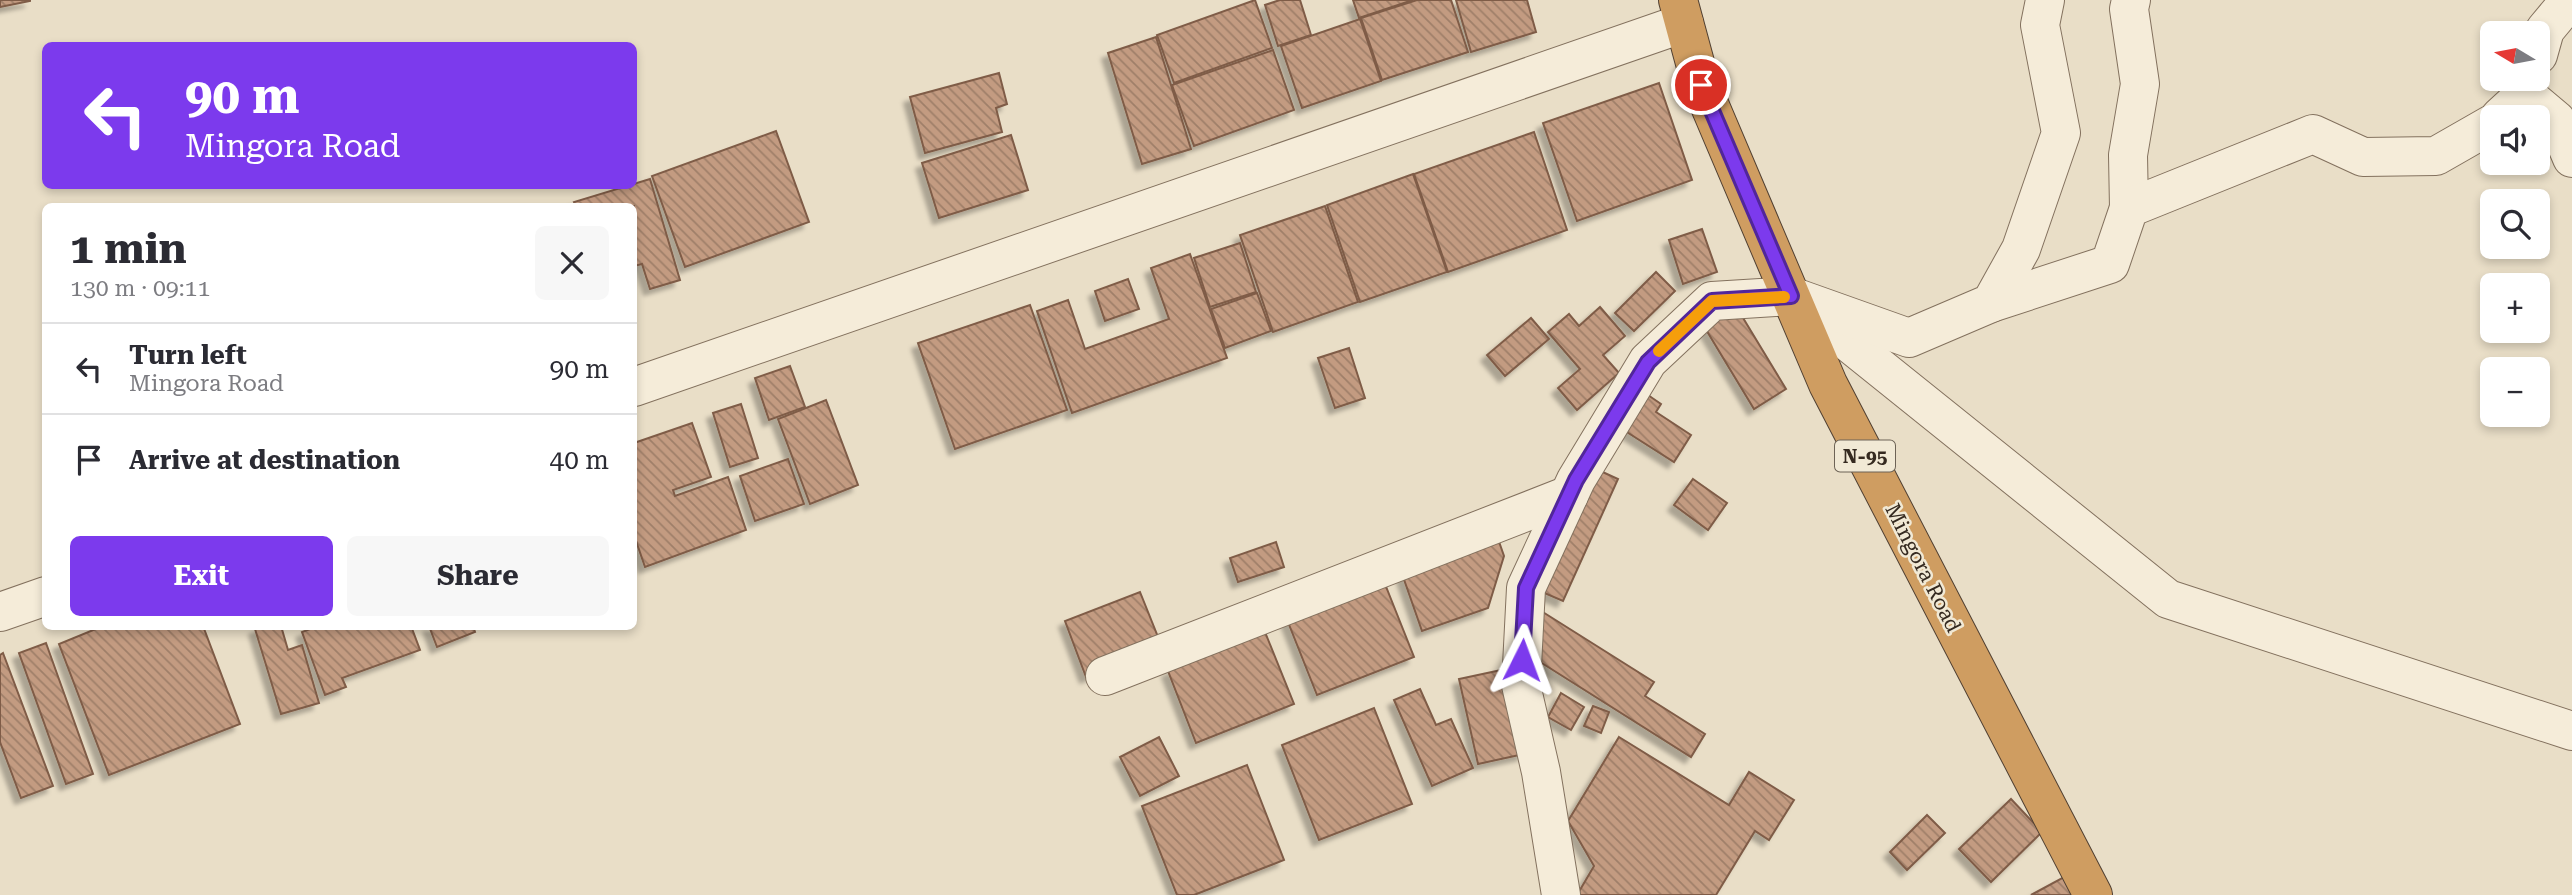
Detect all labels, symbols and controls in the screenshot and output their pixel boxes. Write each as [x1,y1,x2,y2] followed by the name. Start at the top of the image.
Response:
[2480,21,2550,91] north arrow
[2480,21,2550,427] map controls
[1671,55,1731,115] pin
[1682,66,1720,104] icon: arrive
[185,68,300,125] text: 90 m
[70,70,161,161] icon: left
[2480,105,2550,175] button: sound
[185,127,400,165] text: Mingora Road
[2480,189,2550,259] button: search
[70,224,187,273] text: 1 min
[535,226,609,300] button: close
[2480,273,2550,343] button: +
[70,275,210,302] text: 130 m · 09:11
[129,340,247,370] text: Turn left
[70,350,108,388] icon: left
[550,354,609,384] text: 90 m
[2480,357,2550,427] button: −
[129,370,284,397] text: Mingora Road
[1835,440,1895,471] road number: N-95
[70,441,108,479] icon: arrive
[129,445,400,475] text: Arrive at destination
[550,445,609,475] text: 40 m
[1880,500,1966,637] street label: Mingora Road
[70,536,333,616] button: Exit
[347,536,609,616] button: Share
[1485,623,1559,697] position arrow

